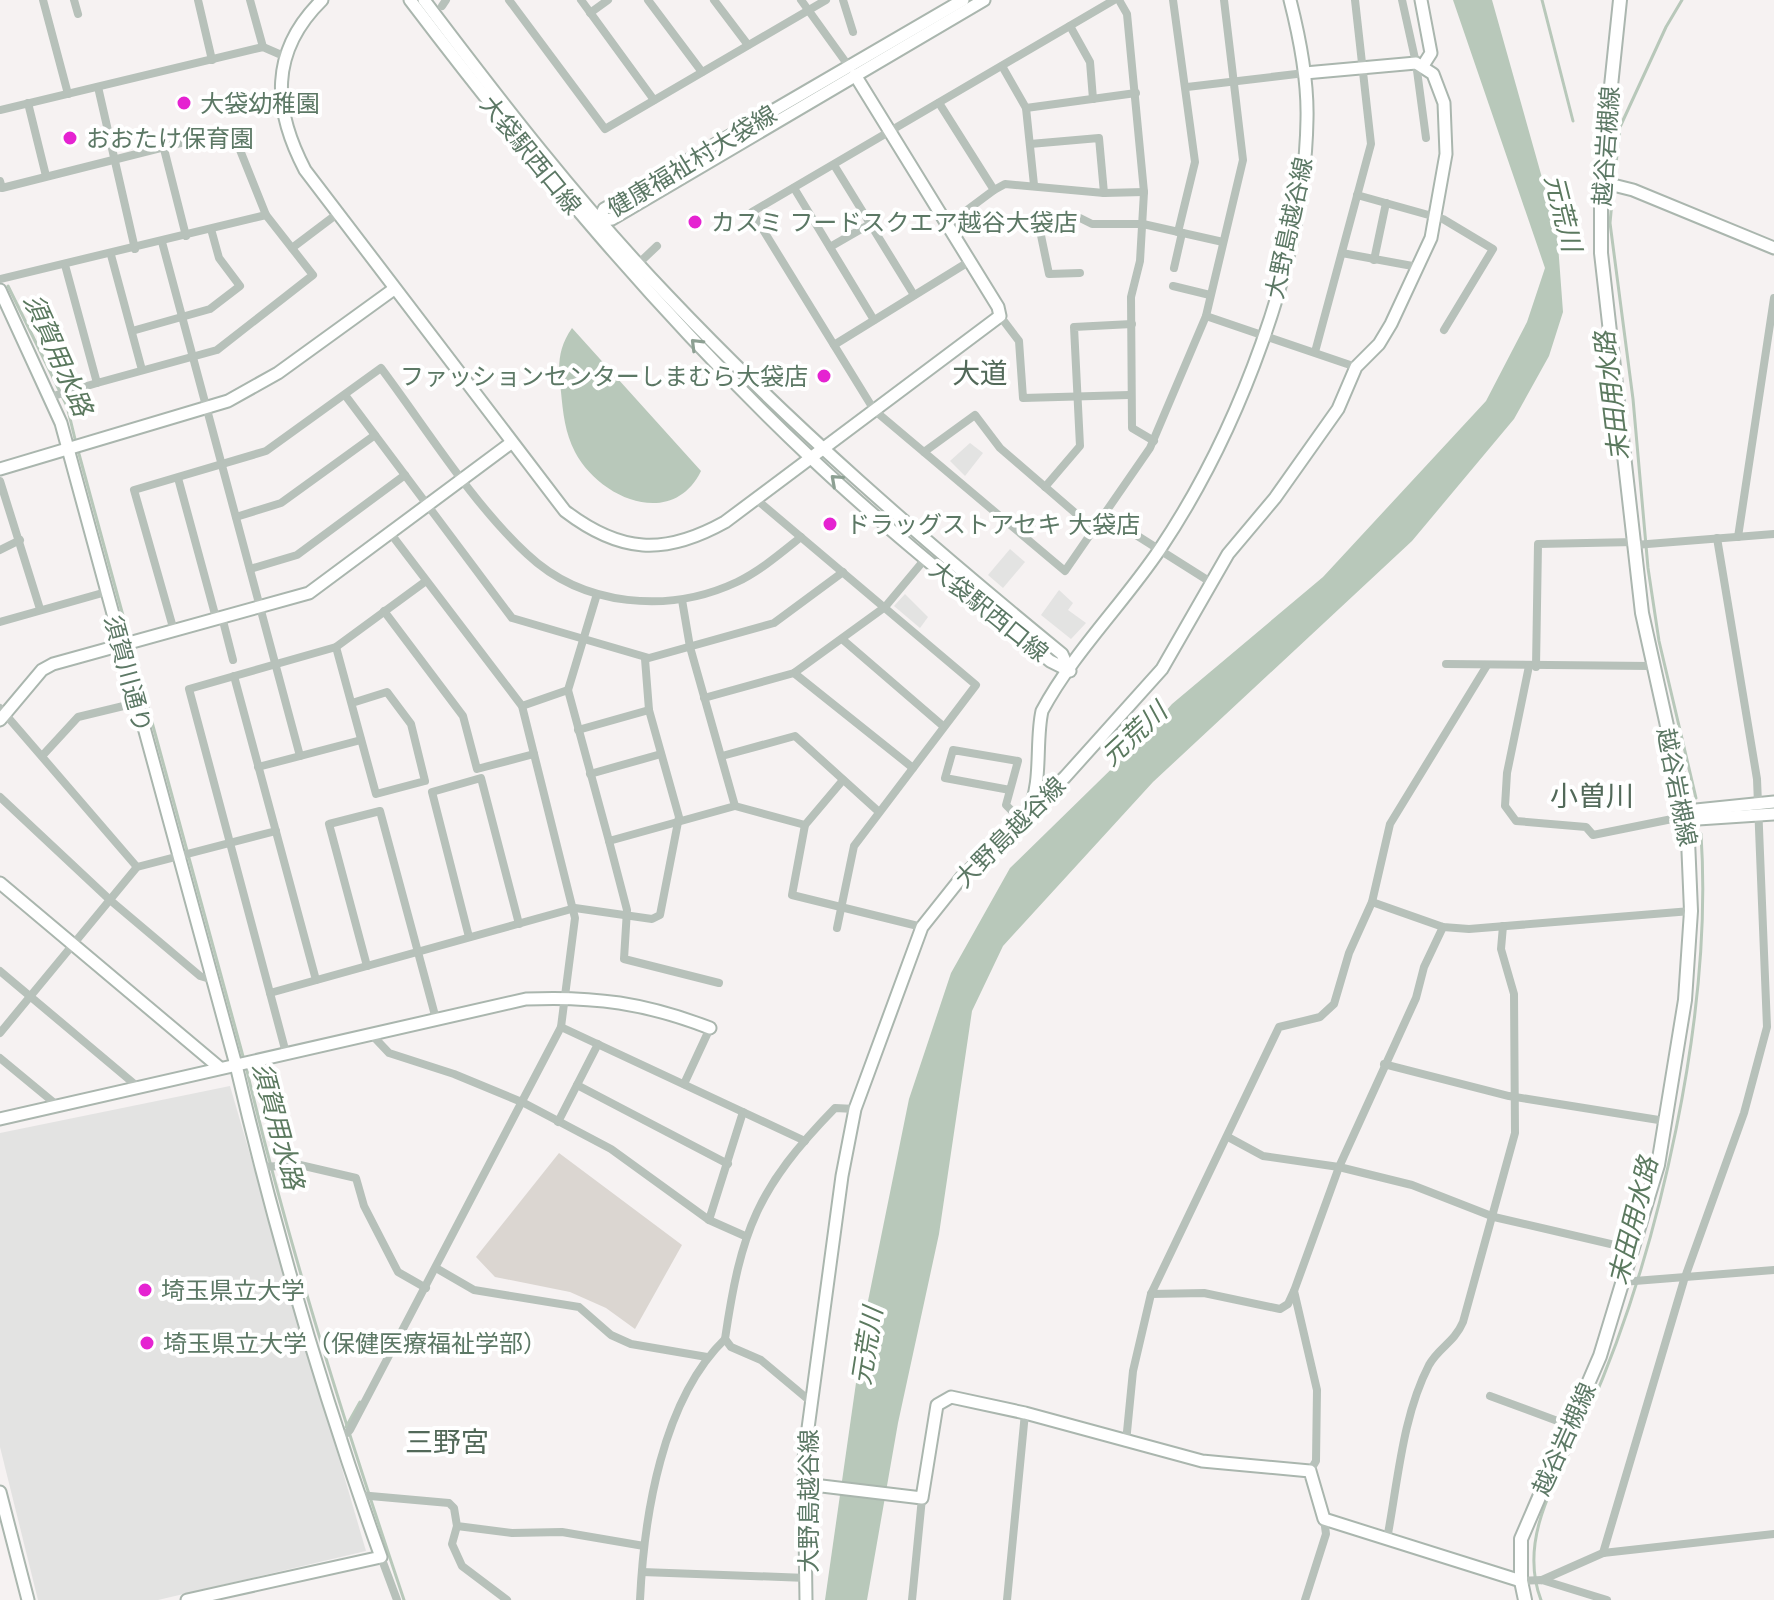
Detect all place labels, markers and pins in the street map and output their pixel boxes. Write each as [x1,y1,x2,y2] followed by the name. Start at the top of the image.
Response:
[200,87,320,120] place label: 大袋幼稚園
[175,94,193,112] marker: 大袋幼稚園
[86,122,254,155] place label: おおたけ保育園
[61,129,79,147] marker: おおたけ保育園
[711,206,1077,239] place label: カスミ フードスクエア越谷大袋店
[686,213,704,231] marker: カスミ フードスクエア越谷大袋店
[400,360,808,393] place label: ファッションセンターしまむら大袋店
[815,367,833,385] marker: ファッションセンターしまむら大袋店
[846,508,1140,541] place label: ドラッグストアセキ 大袋店
[821,515,839,533] marker: ドラッグストアセキ 大袋店
[161,1274,305,1307] place label: 埼玉県立大学
[136,1281,154,1299] marker: 埼玉県立大学
[163,1327,547,1360] place label: 埼玉県立大学（保健医療福祉学部）
[138,1334,156,1352] marker: 埼玉県立大学（保健医療福祉学部）

